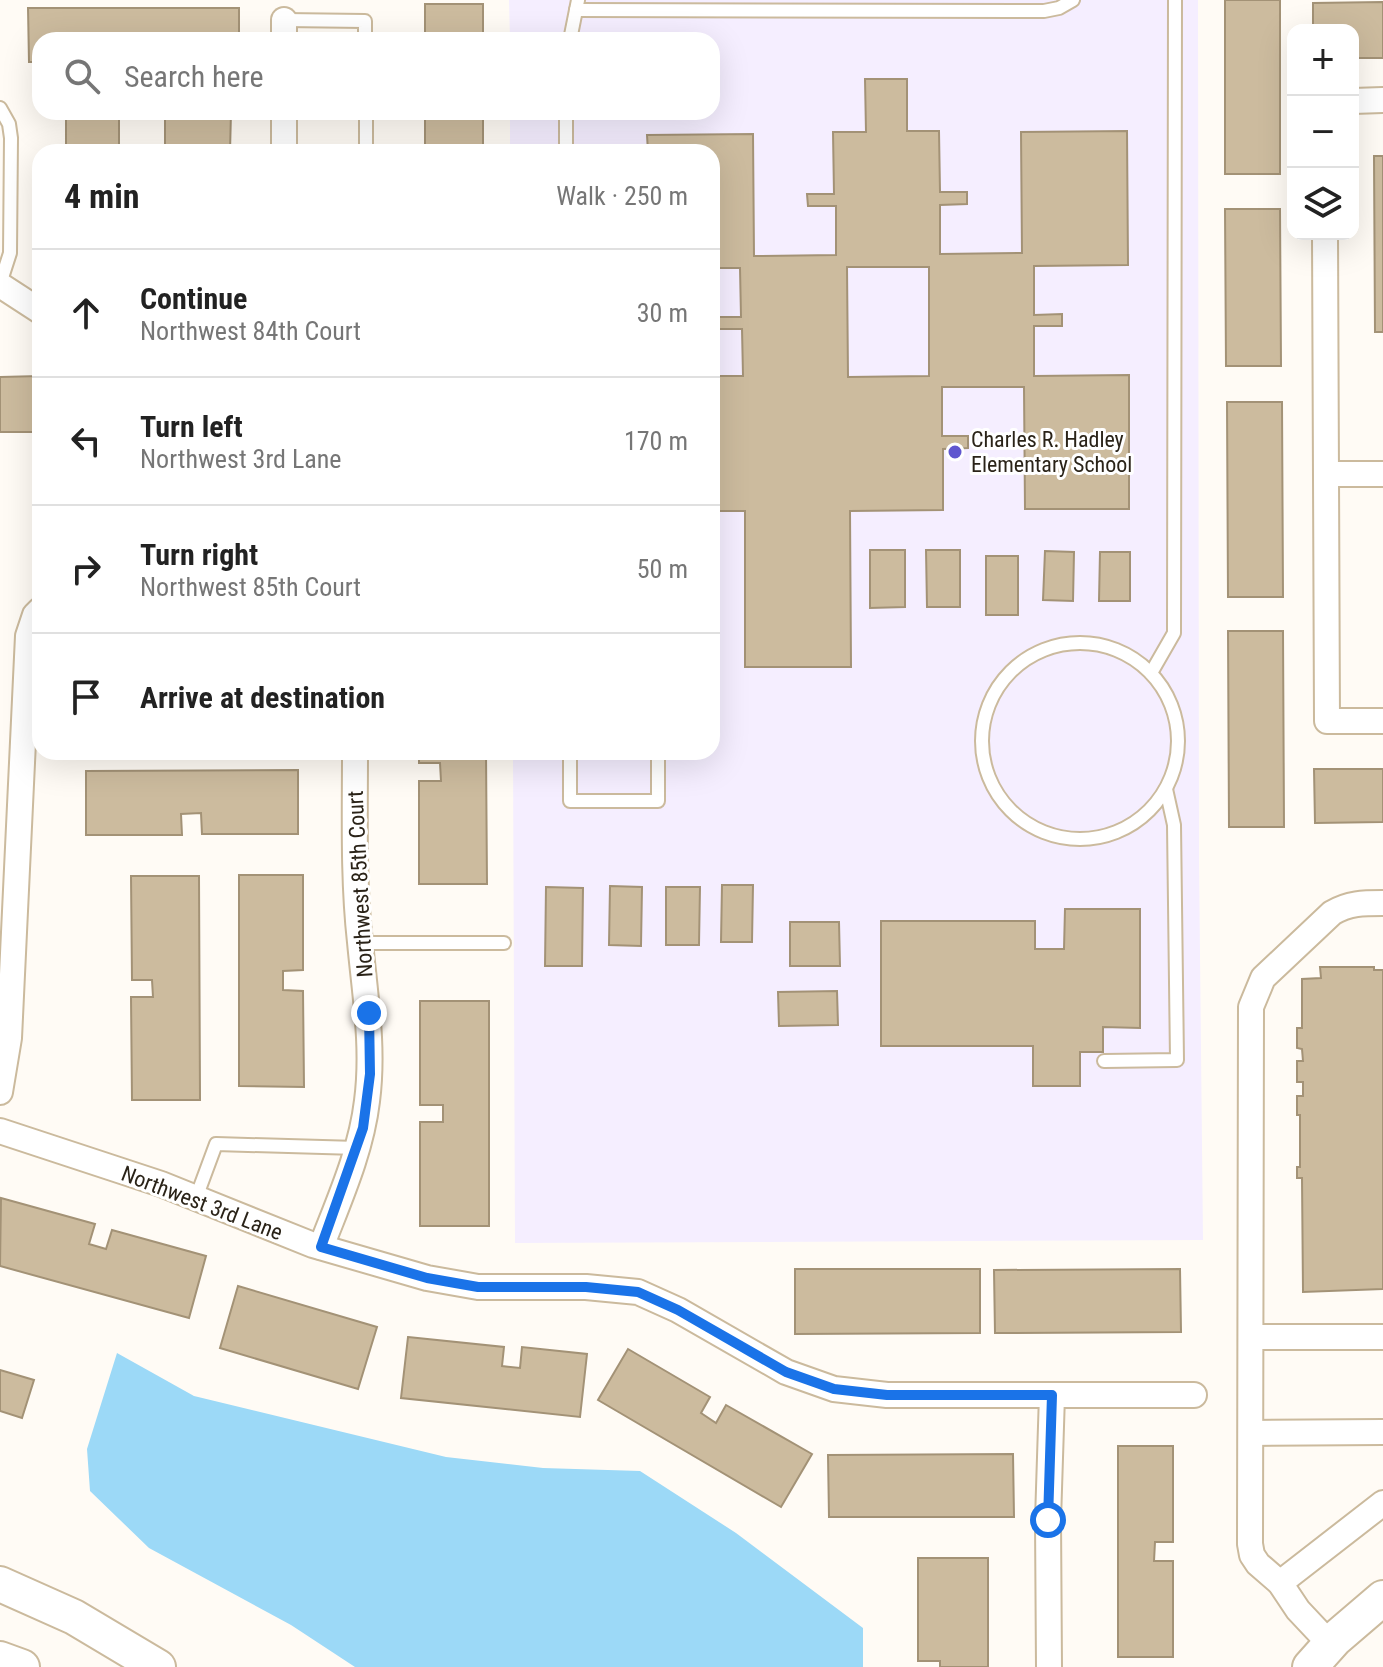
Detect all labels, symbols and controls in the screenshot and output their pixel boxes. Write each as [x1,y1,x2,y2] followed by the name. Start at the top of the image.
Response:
[1287,24,1359,240] map controls
[1287,24,1359,96] button: +
[32,32,720,120] search box
[60,54,104,98] icon: search
[124,59,264,94] text: Search here
[1287,96,1359,168] button: −
[1287,168,1359,240] button: layers
[64,176,140,216] text: 4 min
[556,181,688,211] text: Walk · 250 m
[140,281,247,316] text: Continue
[64,291,108,335] icon: ahead
[637,298,688,328] text: 30 m
[140,316,361,346] text: Northwest 84th Court
[140,409,243,444] text: Turn left
[64,419,108,463] icon: left
[624,426,688,456] text: 170 m
[971,427,1132,477] place label: Charles R. Hadley Elementary School
[946,443,964,461] marker: Charles R. Hadley Elementary School
[140,444,342,474] text: Northwest 3rd Lane
[140,537,258,572] text: Turn right
[64,547,108,591] icon: right
[637,554,688,584] text: 50 m
[140,572,361,602] text: Northwest 85th Court
[64,675,108,719] icon: arrive
[140,680,385,715] text: Arrive at destination
[343,790,377,978] street label: Northwest 85th Court
[351,995,387,1031] route end
[118,1161,286,1245] street label: Northwest 3rd Lane
[1030,1502,1066,1538] route start

